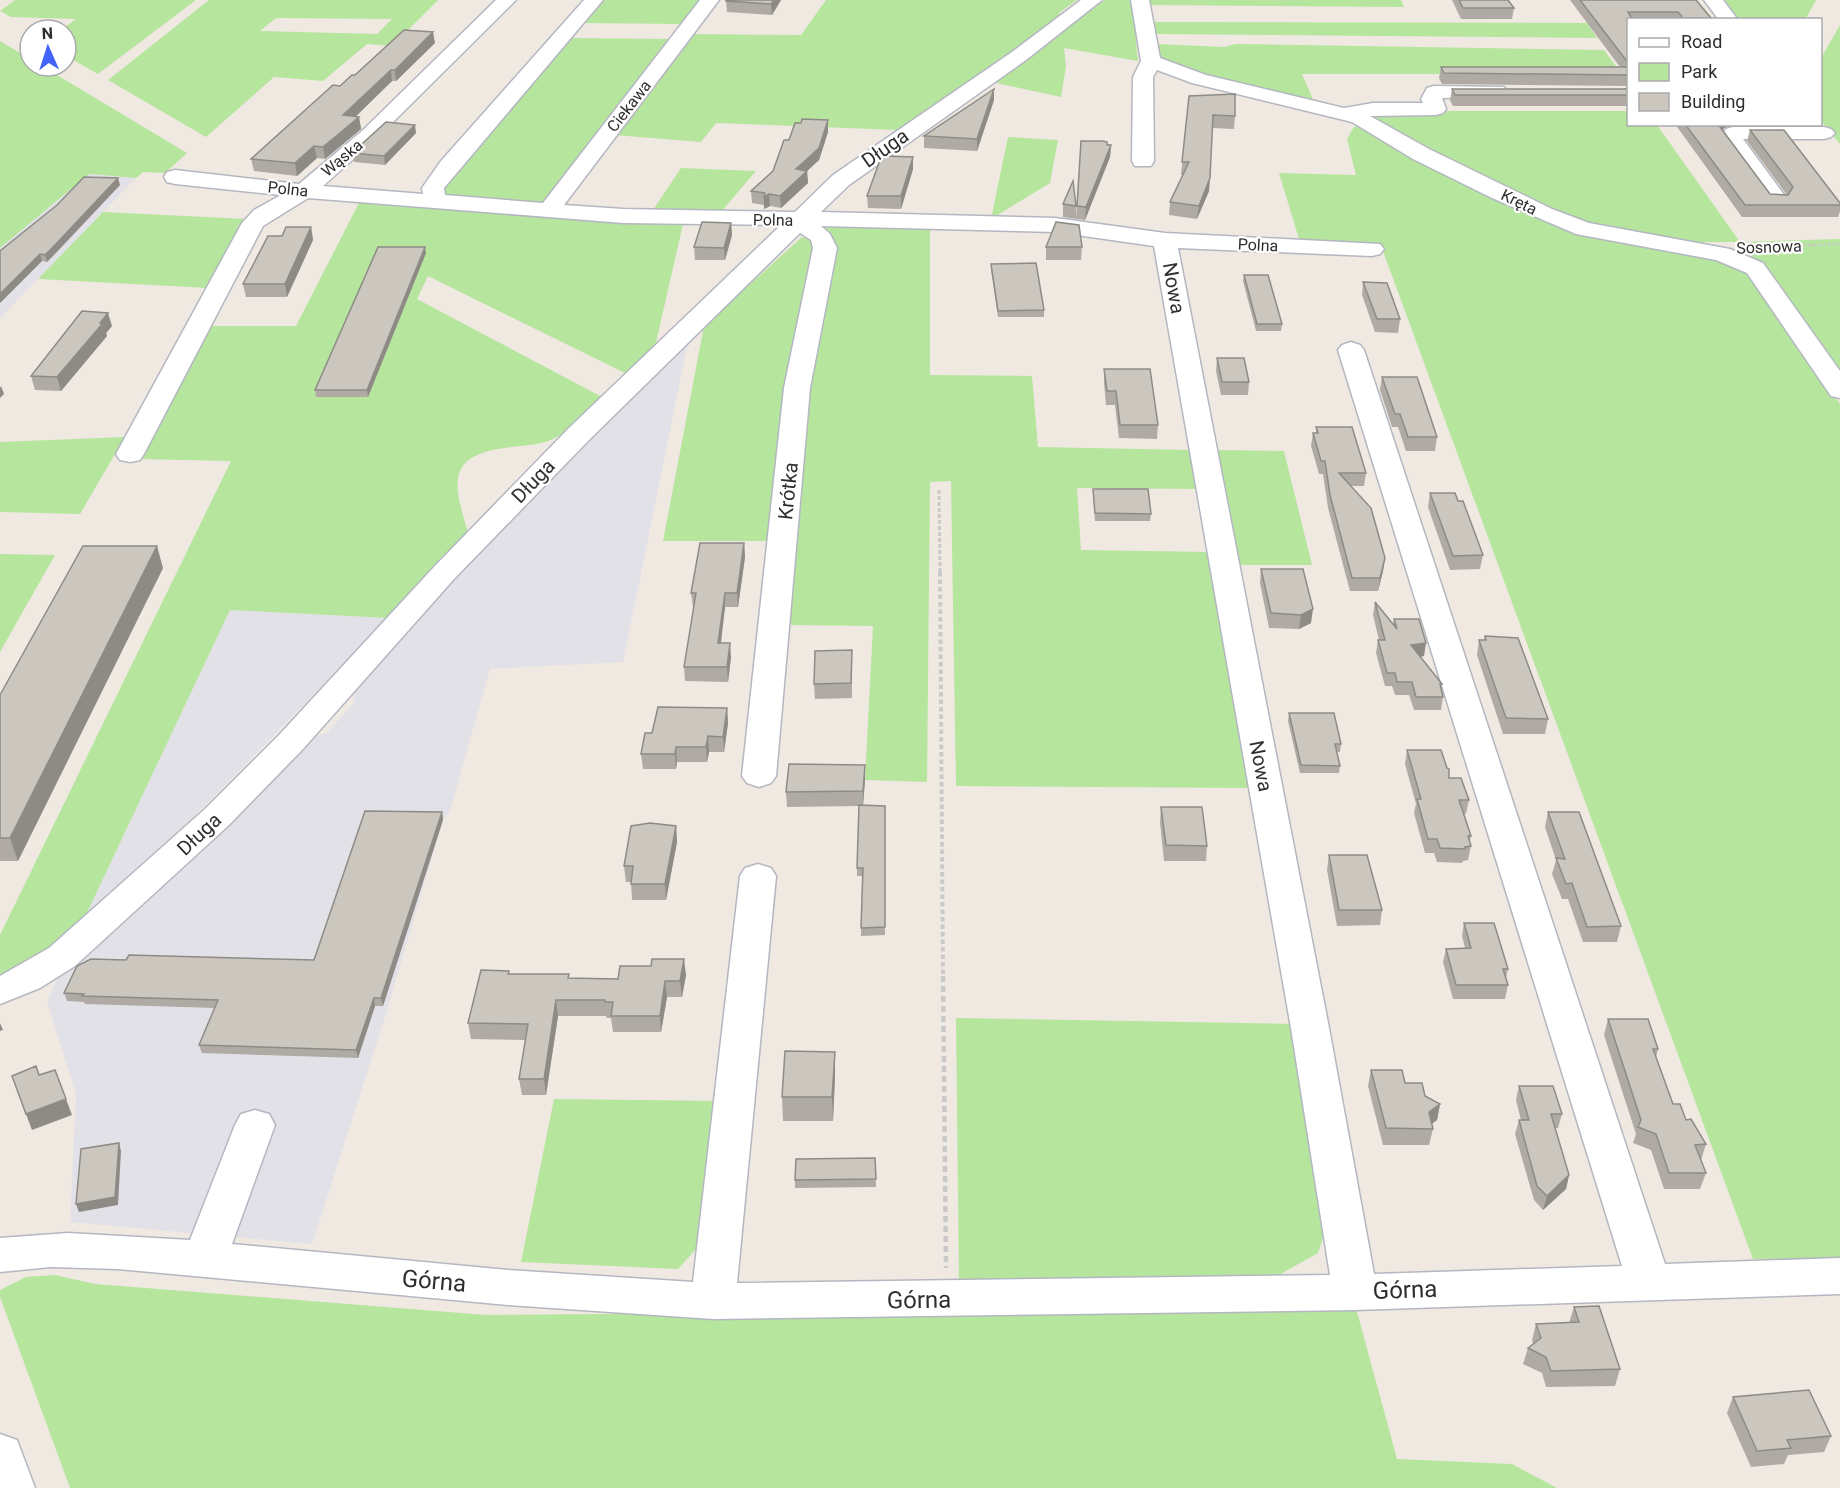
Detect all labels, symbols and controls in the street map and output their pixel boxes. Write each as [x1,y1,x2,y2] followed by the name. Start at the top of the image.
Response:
[18,18,78,78] north arrow
[1627,18,1822,126] legend
[41,24,53,43] text: N
[1681,31,1722,52] text: Road
[1681,61,1718,82] text: Park
[603,76,655,136] street label: Ciekawa
[1681,91,1745,112] text: Building
[857,123,913,173] street label: Długa
[318,135,366,181] street label: Wąska
[267,177,309,201] street label: Polna
[1498,185,1540,219] street label: Kręta
[753,210,793,230] street label: Polna
[1237,234,1279,256] street label: Polna
[1736,236,1802,258] street label: Sosnowa
[1158,261,1190,315] street label: Nowa
[506,454,560,508] street label: Długa
[773,461,803,521] street label: Krótka
[1244,738,1278,794] street label: Nowa
[172,808,226,860] street label: Długa
[401,1264,467,1298] street label: Górna
[1372,1275,1438,1305] street label: Górna
[887,1285,951,1315] street label: Górna

